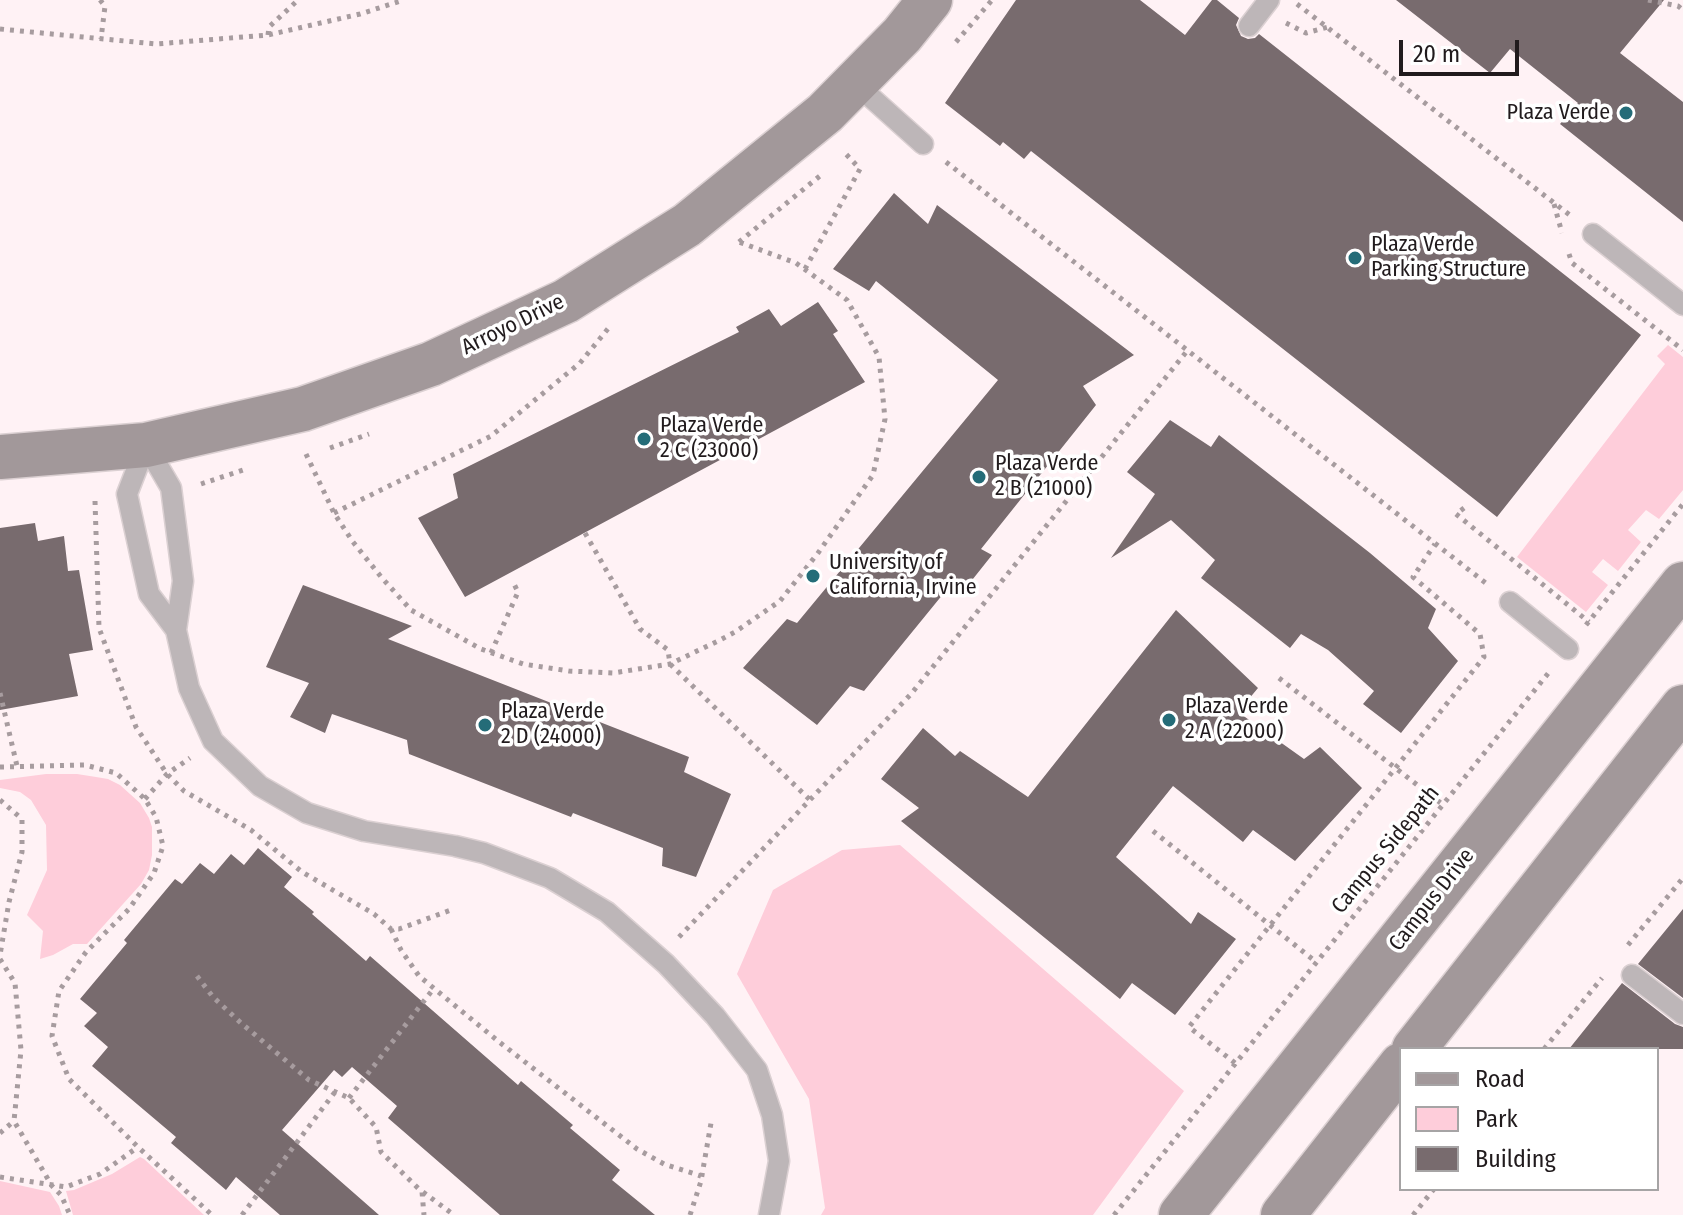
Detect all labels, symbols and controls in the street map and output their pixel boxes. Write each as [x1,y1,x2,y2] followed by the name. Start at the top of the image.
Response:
[1403,24,1523,74] scale bar
[1413,40,1460,68] text: 20 m
[1507,100,1610,126] place label: Plaza Verde
[1617,104,1635,122] marker: Plaza Verde
[1371,232,1526,284] place label: Plaza Verde Parking Structure
[1346,249,1364,267] marker: Plaza Verde Parking Structure
[457,289,569,361] street label: Arroyo Drive
[660,413,763,464] place label: Plaza Verde 2 C (23000)
[635,430,653,448] marker: Plaza Verde 2 C (23000)
[995,451,1098,502] place label: Plaza Verde 2 B (21000)
[970,468,988,486] marker: Plaza Verde 2 B (21000)
[829,550,977,602] place label: University of California, Irvine
[804,567,822,585] marker: University of California, Irvine
[1185,694,1288,746] place label: Plaza Verde 2 A (22000)
[501,699,604,750] place label: Plaza Verde 2 D (24000)
[1160,711,1178,729] marker: Plaza Verde 2 A (22000)
[476,716,494,734] marker: Plaza Verde 2 D (24000)
[1326,781,1446,919] street label: Campus Sidepath
[1384,843,1480,957] street label: Campus Drive
[1399,1047,1659,1191] legend
[1475,1065,1525,1093] text: Road
[1475,1105,1518,1133] text: Park
[1475,1145,1556,1173] text: Building

